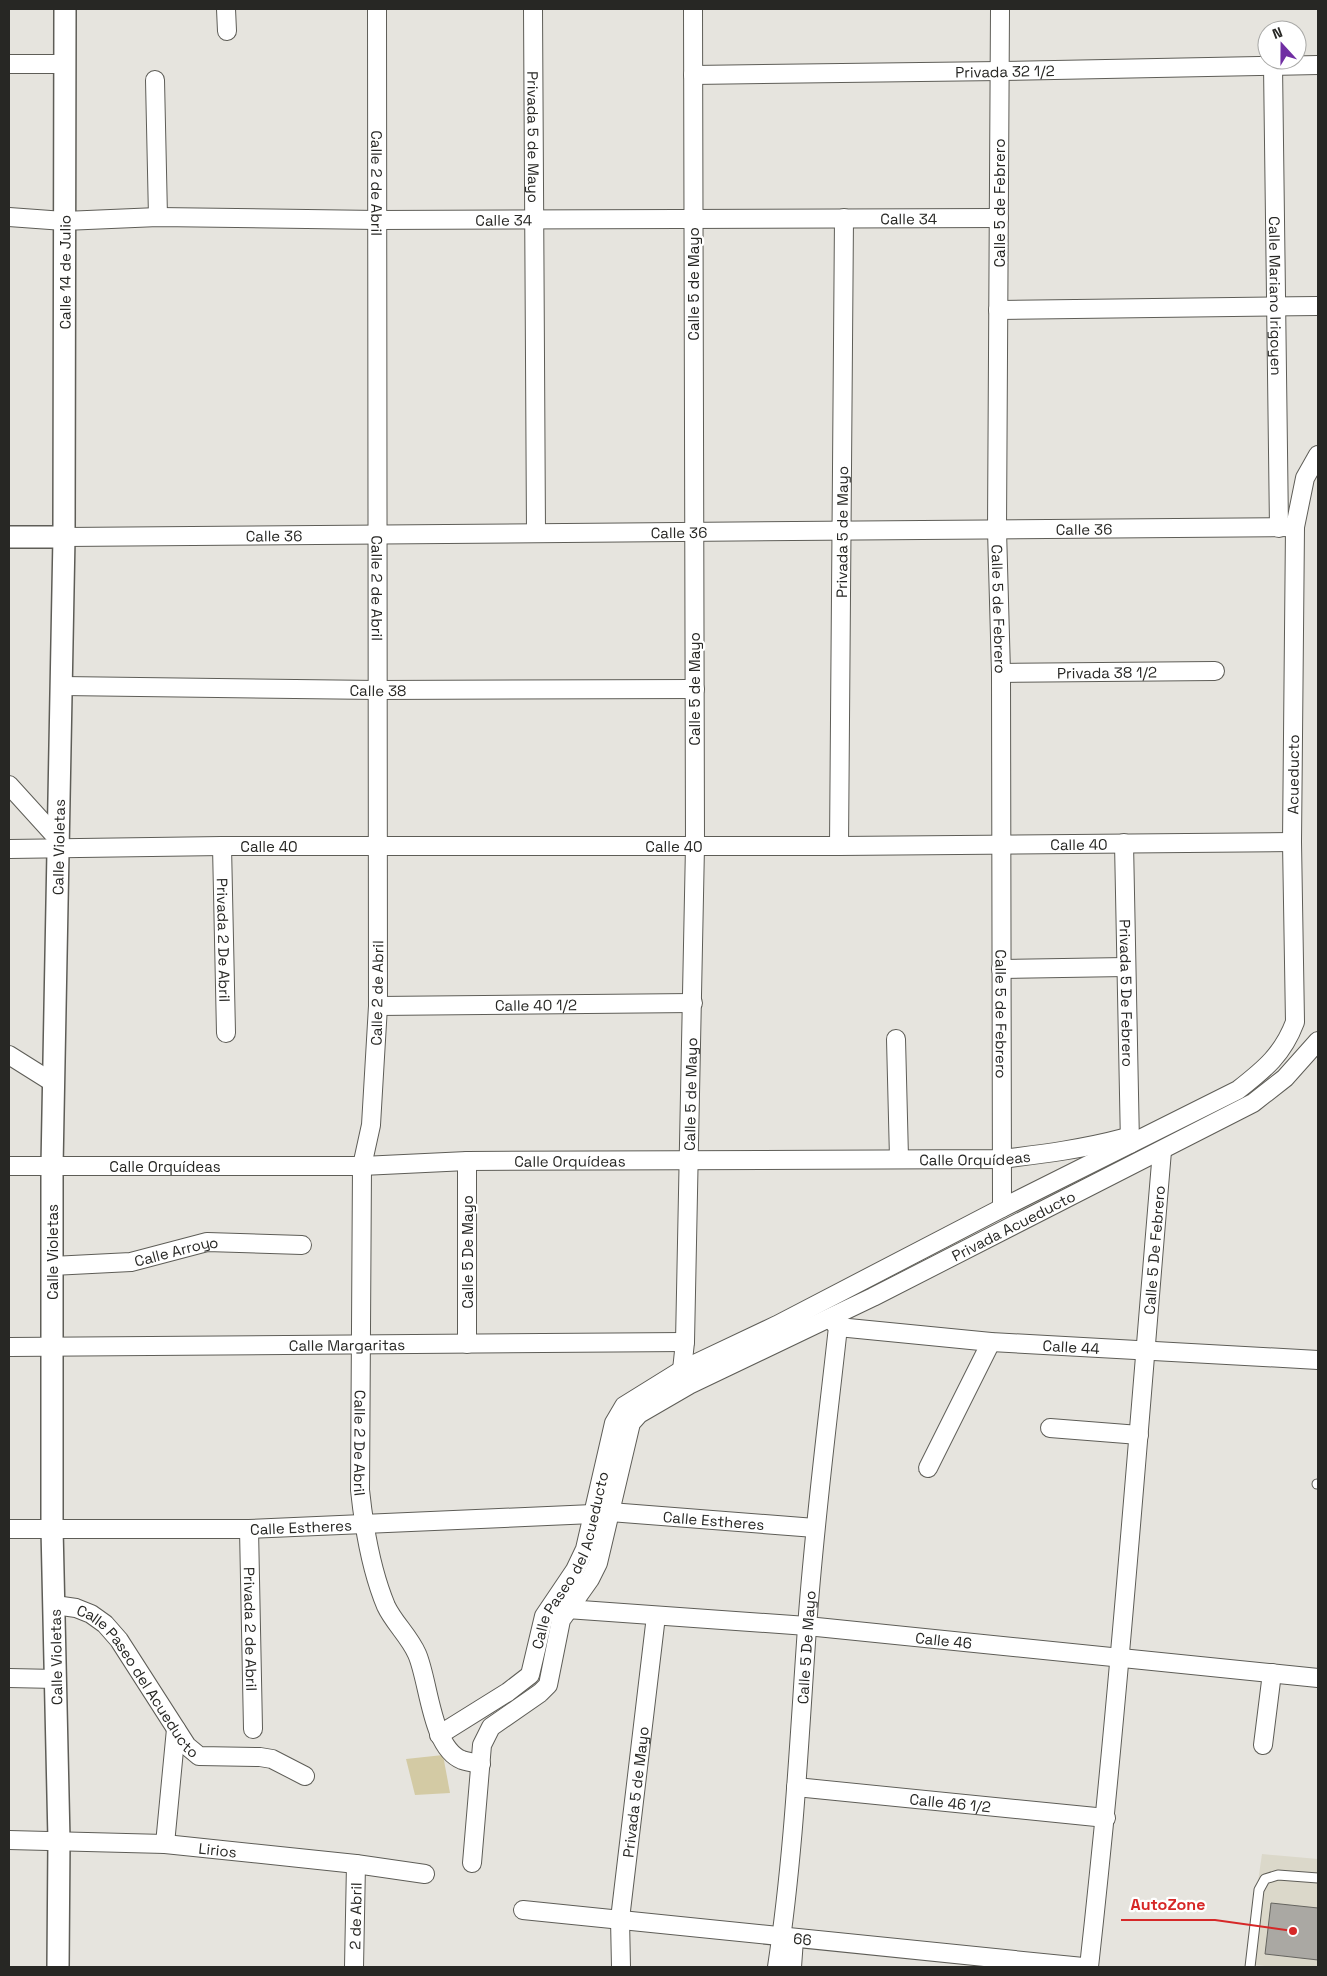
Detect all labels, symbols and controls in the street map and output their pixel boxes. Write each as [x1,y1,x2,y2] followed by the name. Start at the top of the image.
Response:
[1257,20,1307,70] north arrow
[1270,23,1285,43] text: N
[955,60,1055,81] street label: Privada 32 1/2
[524,71,544,203] street label: Privada 5 de Mayo
[368,130,387,236] street label: Calle 2 de Abril
[990,138,1009,268] street label: Calle 5 de Febrero
[880,209,937,228] street label: Calle 34
[475,210,532,229] street label: Calle 34
[55,215,74,330] street label: Calle 14 de Julio
[1265,216,1287,376] street label: Calle Mariano Irigoyen
[684,227,703,341] street label: Calle 5 de Mayo
[831,466,852,598] street label: Privada 5 de Mayo
[1056,519,1112,538] street label: Calle 36
[651,522,707,542] street label: Calle 36
[246,526,302,545] street label: Calle 36
[368,535,387,641] street label: Calle 2 de Abril
[988,544,1011,674] street label: Calle 5 de Febrero
[685,632,704,746] street label: Calle 5 de Mayo
[1057,662,1157,682] street label: Privada 38 1/2
[349,680,406,700] street label: Calle 38
[1283,734,1303,815] street label: Acueducto
[48,799,68,895] street label: Calle Violetas
[1050,834,1108,854] street label: Calle 40
[240,837,298,856] street label: Calle 40
[645,837,703,856] street label: Calle 40
[213,878,235,1002] street label: Privada 2 De Abril
[1116,919,1138,1067] street label: Privada 5 De Febrero
[367,940,387,1046] street label: Calle 2 de Abril
[992,949,1011,1079] street label: Calle 5 de Febrero
[495,995,577,1014] street label: Calle 40 1/2
[679,1037,701,1151] street label: Calle 5 de Mayo
[919,1146,1032,1169] street label: Calle Orquídeas
[514,1151,626,1170] street label: Calle Orquídeas
[109,1157,221,1176] street label: Calle Orquídeas
[1139,1185,1169,1315] street label: Calle 5 De Febrero
[948,1186,1078,1265] street label: Privada Acueducto
[458,1195,477,1309] street label: Calle 5 De Mayo
[43,1204,62,1300] street label: Calle Violetas
[132,1232,219,1270] street label: Calle Arroyo
[289,1335,405,1354] street label: Calle Margaritas
[1042,1335,1100,1357] street label: Calle 44
[350,1390,370,1497] street label: Calle 2 De Abril
[527,1470,612,1651] street label: Calle Paseo del Acueducto
[662,1507,765,1534] street label: Calle Estheres
[250,1515,352,1538] street label: Calle Estheres
[240,1567,262,1691] street label: Privada 2 de Abril
[792,1590,819,1705] street label: Calle 5 De Mayo
[74,1600,203,1762] street label: Calle Paseo del Acueducto
[46,1609,66,1705] street label: Calle Violetas
[914,1628,973,1652] street label: Calle 46
[618,1725,652,1859] street label: Privada 5 de Mayo
[909,1789,992,1816] street label: Calle 46 1/2
[198,1838,238,1861] street label: Lirios
[345,1882,365,1950] street label: 2 de Abril
[1121,1889,1215,1920] callout: AutoZone
[1131,1894,1205,1915] text: AutoZone
[792,1928,813,1949] street label: 66

